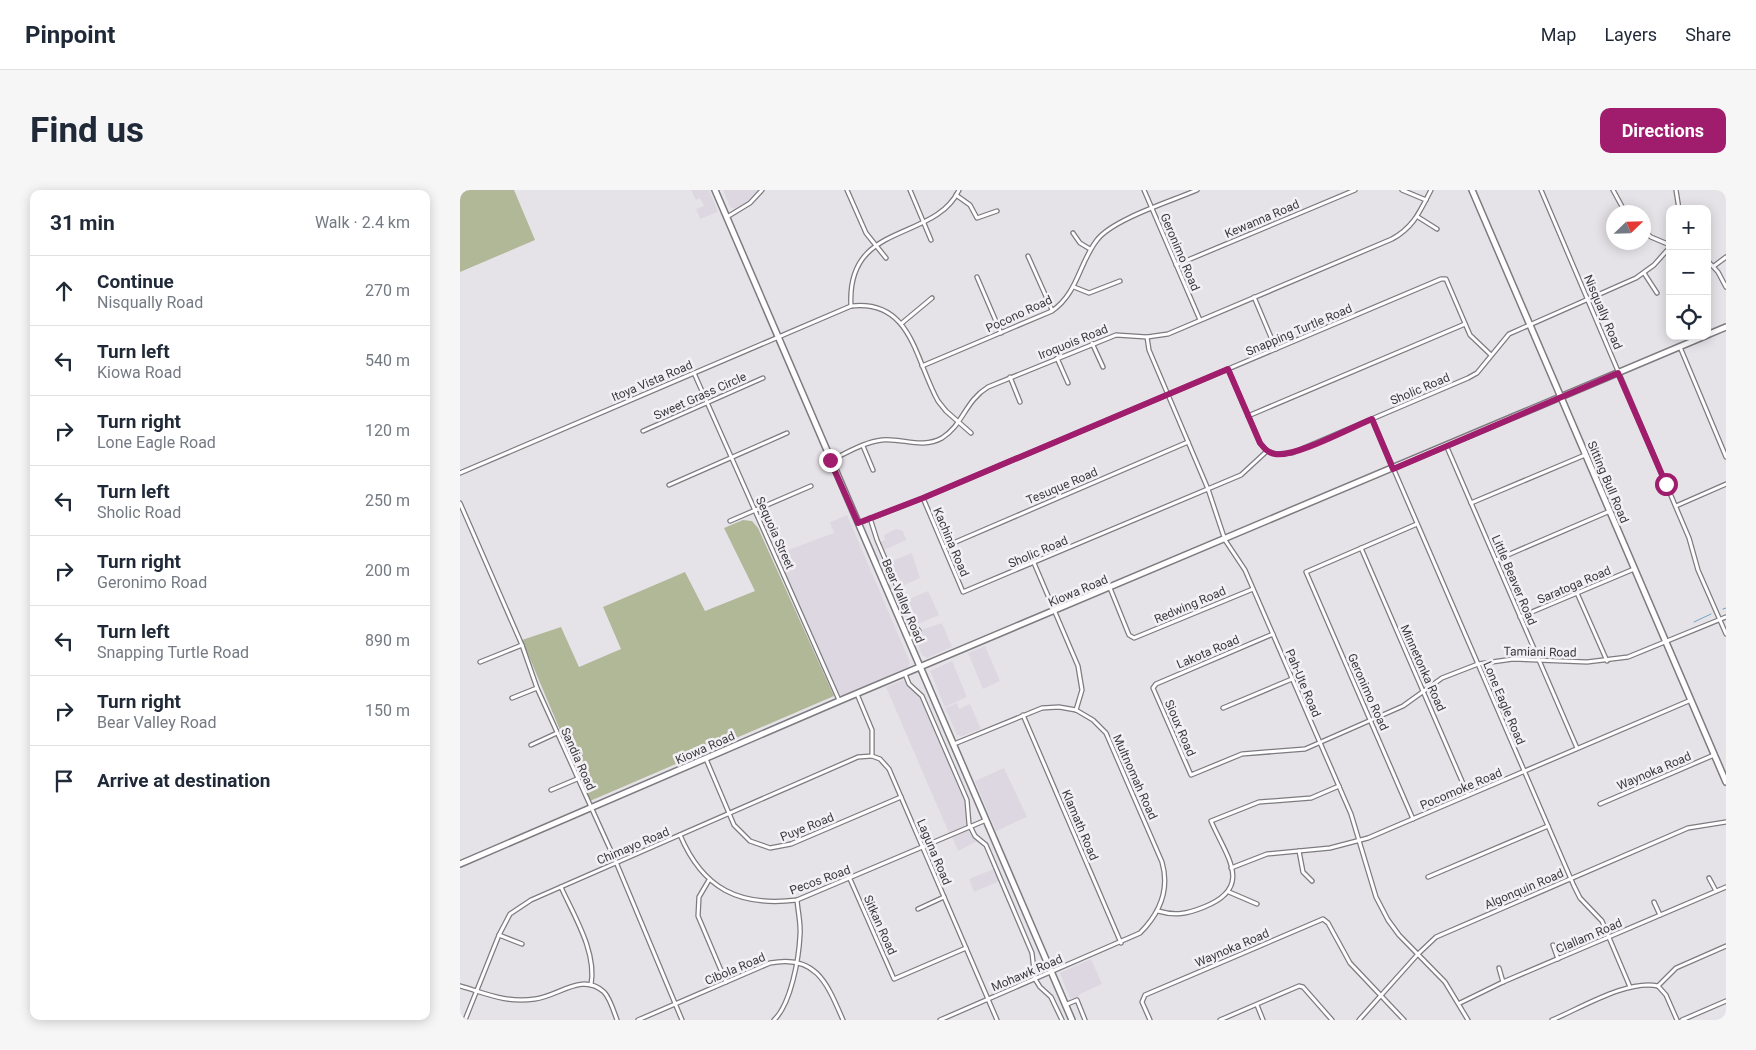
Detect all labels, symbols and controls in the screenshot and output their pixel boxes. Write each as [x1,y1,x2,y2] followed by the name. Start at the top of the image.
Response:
[25,21,115,49] text: Pinpoint
[1541,24,1576,45] text: Map
[1604,24,1657,45] text: Layers
[1685,24,1731,45] text: Share
[1600,108,1726,153] button: Directions
[30,110,144,151] text: Find us
[1223,197,1301,241] street label: Kewanna Road
[1606,205,1651,250] north arrow
[1666,205,1711,340] map controls
[1666,205,1711,250] button: +
[50,211,115,235] text: 31 min
[1157,211,1203,293] street label: Geronimo Road
[315,213,410,232] text: Walk · 2.4 km
[1666,250,1711,295] button: −
[97,270,174,293] text: Continue
[1581,273,1625,351] street label: Nisqually Road
[50,277,78,305] icon: ahead
[365,281,410,300] text: 270 m
[97,293,203,312] text: Nisqually Road
[984,293,1054,335] street label: Pocono Road
[1666,295,1711,340] button: locate
[1244,301,1354,359] street label: Snapping Turtle Road
[1036,322,1110,362] street label: Iroquois Road
[97,340,170,363] text: Turn left
[50,347,78,375] icon: left
[365,351,410,370] text: 540 m
[609,358,695,404] street label: Itoya Vista Road
[97,363,181,382] text: Kiowa Road
[652,369,748,423] street label: Sweet Grass Circle
[1388,370,1452,408] street label: Sholic Road
[97,410,181,433] text: Turn right
[50,417,78,445] icon: right
[365,421,410,440] text: 120 m
[97,433,216,452] text: Lone Eagle Road
[1584,439,1632,525] street label: Sitting Bull Road
[819,449,842,472] route end
[1024,465,1100,507] street label: Tesuque Road
[1655,473,1678,496] route start
[97,480,170,503] text: Turn left
[50,487,78,515] icon: left
[365,491,410,510] text: 250 m
[753,495,797,571] street label: Sequoia Street
[97,503,181,522] text: Sholic Road
[930,505,972,579] street label: Kachina Road
[1006,533,1070,571] street label: Sholic Road
[1489,533,1539,627] street label: Little Beaver Road
[97,550,181,573] text: Turn right
[50,557,78,585] icon: right
[879,557,927,645] street label: Bear Valley Road
[365,561,410,580] text: 200 m
[1535,563,1613,607] street label: Saratoga Road
[1046,572,1110,610] street label: Kiowa Road
[97,573,207,592] text: Geronimo Road
[1152,584,1228,626] street label: Redwing Road
[97,620,170,643] text: Turn left
[1398,622,1448,714] street label: Minnetonka Road
[50,627,78,655] icon: left
[365,631,410,650] text: 890 m
[1174,632,1242,672] street label: Lakota Road
[97,643,249,662] text: Snapping Turtle Road
[1503,644,1577,660] street label: Tamiani Road
[1282,647,1324,719] street label: Pah-Ute Road
[1345,651,1391,733] street label: Geronimo Road
[1480,659,1528,747] street label: Lone Eagle Road
[97,690,181,713] text: Turn right
[50,697,78,725] icon: right
[1162,698,1198,758] street label: Sioux Road
[365,701,410,720] text: 150 m
[97,713,217,732] text: Bear Valley Road
[558,726,598,792] street label: Sandia Road
[673,729,737,767] street label: Kiowa Road
[1110,732,1160,822] street label: Multnomah Road
[1615,749,1693,793] street label: Waynoka Road
[1418,765,1504,813] street label: Pocomoke Road
[50,767,78,795] icon: arrive
[97,769,270,792] text: Arrive at destination
[1059,788,1101,862] street label: Klamath Road
[778,810,836,844] street label: Puye Road
[914,817,954,887] street label: Laguna Road
[595,824,671,868] street label: Chimayo Road
[788,863,852,897] street label: Pecos Road
[1482,866,1566,912] street label: Algonquin Road
[861,893,899,957] street label: Sitkan Road
[1554,916,1624,956] street label: Clallam Road
[1193,926,1271,970] street label: Waynoka Road
[703,950,767,988] street label: Cibola Road
[989,952,1065,994] street label: Mohawk Road

